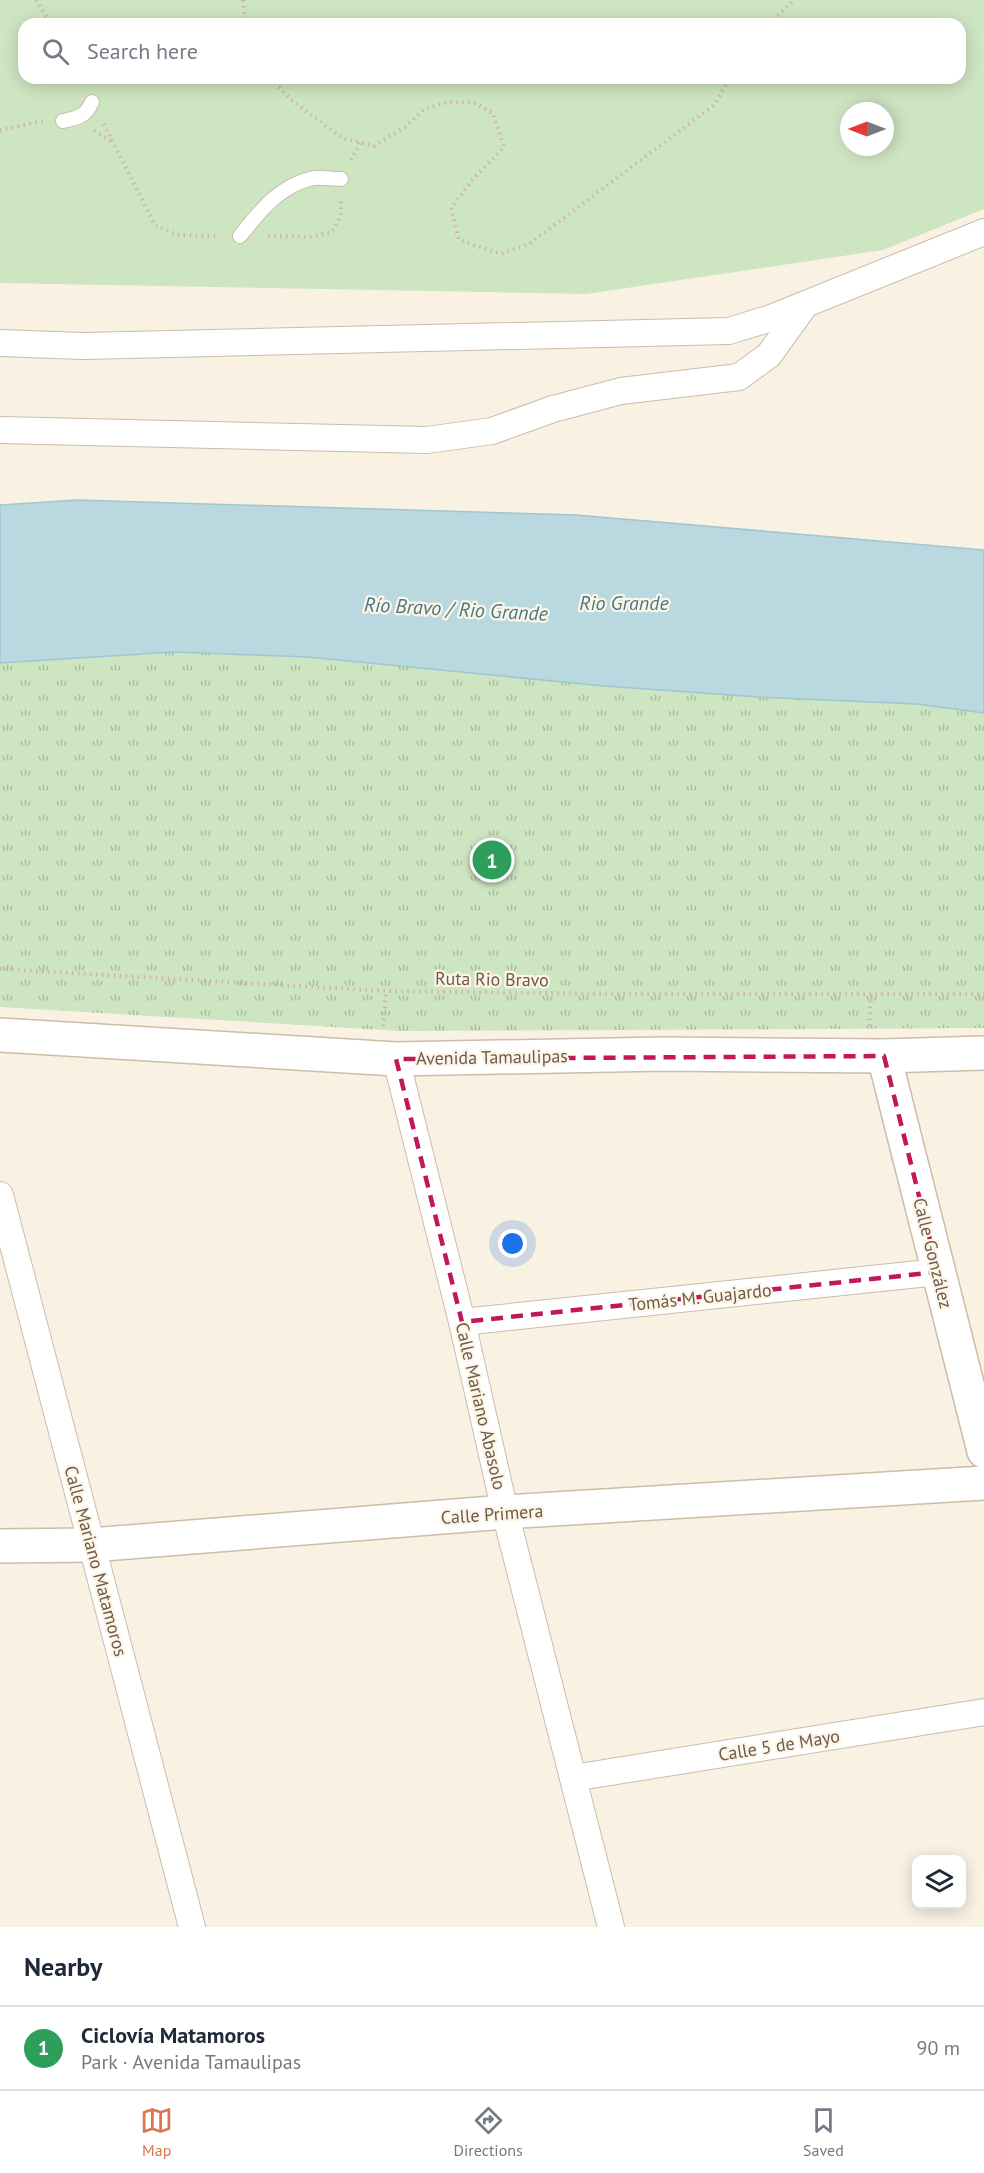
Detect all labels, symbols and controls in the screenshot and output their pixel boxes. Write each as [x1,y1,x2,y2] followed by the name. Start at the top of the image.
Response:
[18,18,966,84] search box
[39,35,72,68] icon: search
[87,37,198,65] text: Search here
[840,102,894,156] north arrow
[579,590,669,616] water label: Rio Grande
[363,591,549,627] water label: Río Bravo / Rio Grande
[472,838,512,882] pin: 1
[435,967,549,991] street label: Ruta Rio Bravo
[416,1044,568,1070] street label: Avenida Tamaulipas
[908,1195,958,1311] street label: Calle González
[498,1229,527,1258] your location
[627,1278,773,1316] street label: Tomás M. Guajardo
[451,1320,511,1492] street label: Calle Mariano Abasolo
[59,1463,133,1659] street label: Calle Mariano Matamoros
[440,1499,544,1529] street label: Calle Primera
[717,1724,841,1766] street label: Calle 5 de Mayo
[912,1855,966,1909] map controls
[912,1855,966,1909] button: layers
[24,1950,102,1983] text: Nearby
[81,2021,265,2049] text: Ciclovía Matamoros
[38,2035,49,2061] text: 1
[917,2035,960,2061] text: 90 m
[81,2049,301,2075] text: Park · Avenida Tamaulipas
[140,2104,173,2160] tab: Map
[454,2104,523,2160] tab: Directions
[803,2104,844,2160] tab: Saved

